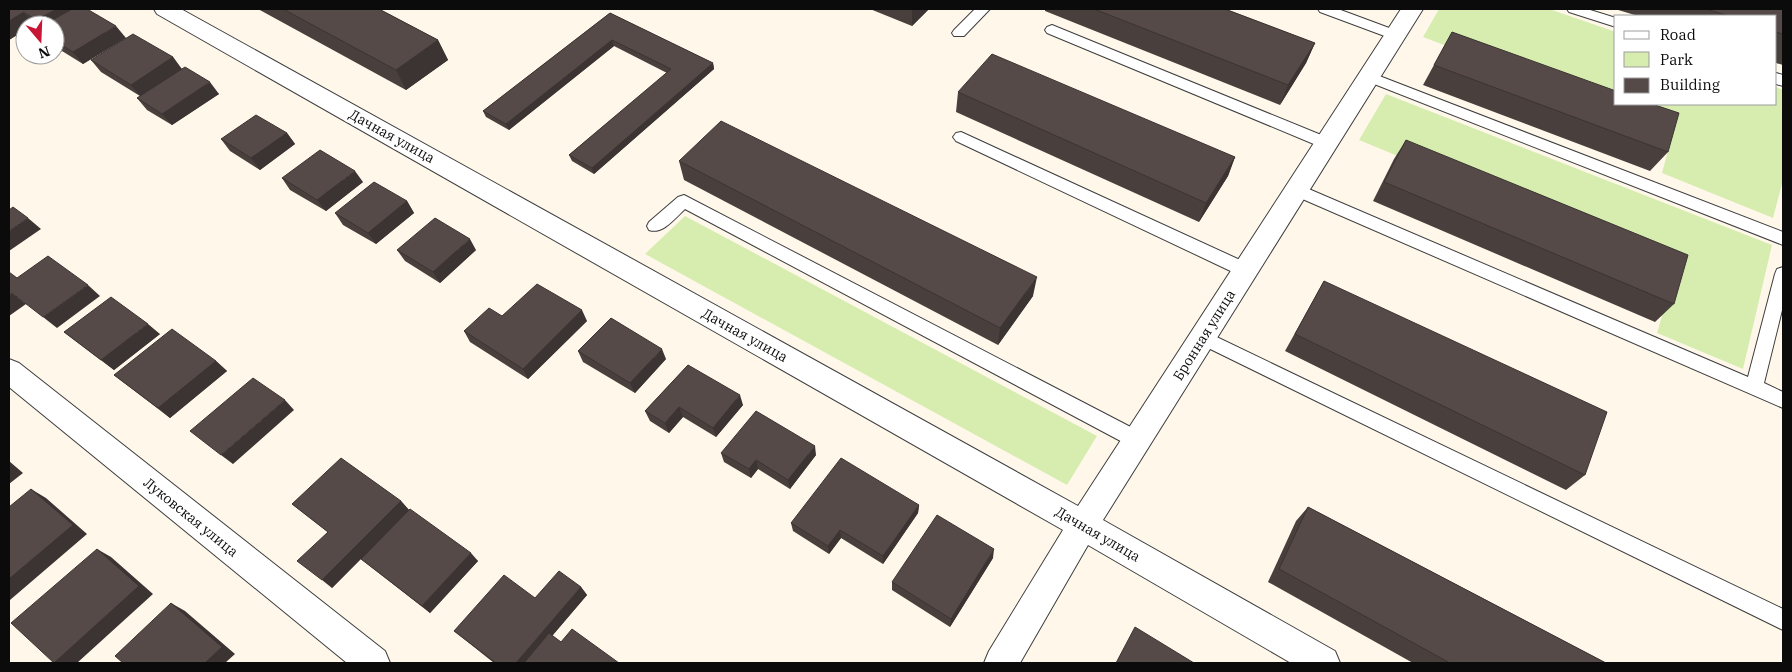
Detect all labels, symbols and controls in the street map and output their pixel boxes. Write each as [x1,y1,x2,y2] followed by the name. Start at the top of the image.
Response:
[15,15,65,65] north arrow
[1614,15,1777,105] legend
[1660,25,1696,44] text: Road
[36,42,52,63] text: N
[1660,50,1693,69] text: Park
[1660,75,1720,94] text: Building
[346,105,438,167] street label: Дачная улица
[1169,286,1239,384] street label: Бронная улица
[699,304,791,366] street label: Дачная улица
[140,473,242,561] street label: Луковская улица
[1052,502,1144,566] street label: Дачная улица

